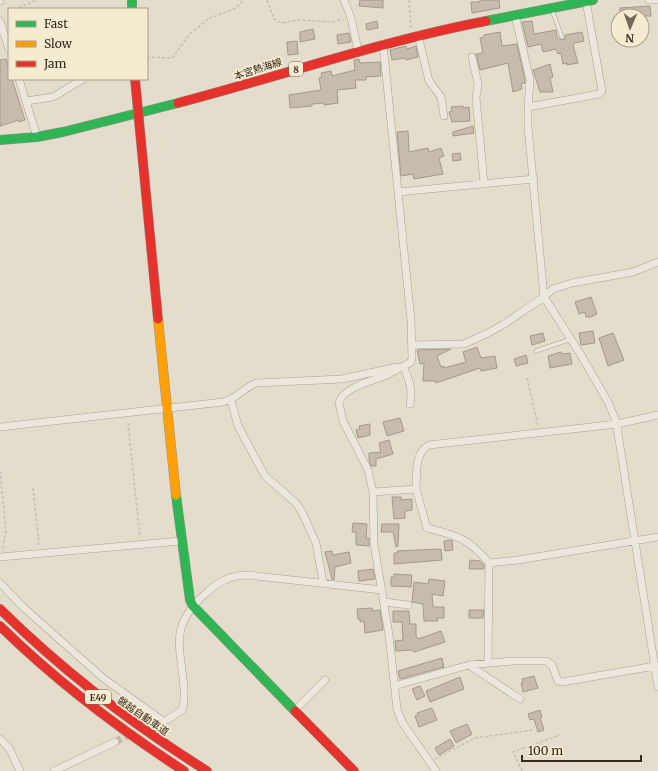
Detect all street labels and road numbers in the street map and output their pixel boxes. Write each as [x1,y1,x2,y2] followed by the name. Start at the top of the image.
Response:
[232,55,284,83] street label: 本宮熱海線
[289,62,303,76] road number: 8
[85,690,111,704] road number: E49
[115,693,171,739] street label: 磐越自動車道

